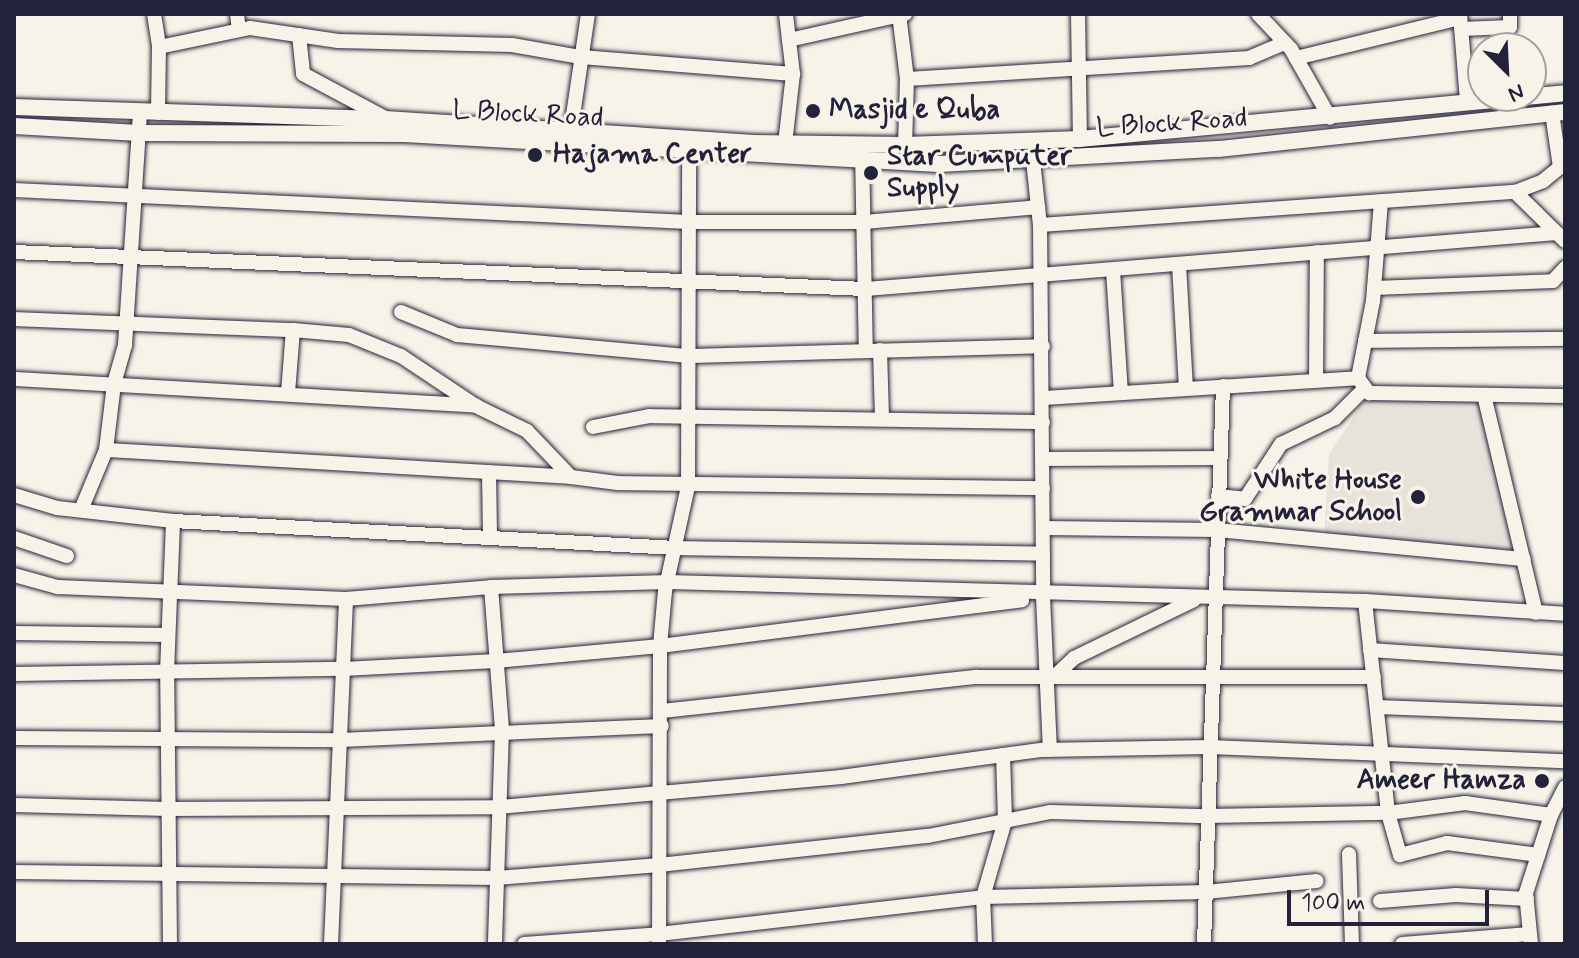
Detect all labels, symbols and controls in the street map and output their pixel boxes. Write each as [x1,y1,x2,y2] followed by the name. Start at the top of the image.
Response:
[1467,32,1547,112] north arrow
[1504,76,1528,108] text: N
[452,94,604,136] street label: L Block Road
[829,94,1001,128] place label: Masjid e Quba
[804,102,822,120] marker: Masjid e Quba
[1096,102,1248,146] street label: L Block Road
[553,138,752,172] place label: Hajama Center
[887,140,1068,206] place label: Star Cumputer Supply
[524,144,546,166] marker: Hajama Center
[862,164,880,182] marker: Star Cumputer Supply
[1200,464,1402,530] place label: White House Grammar School
[1409,488,1427,506] marker: White House Grammar School
[1353,764,1526,798] place label: Ameer Hamza
[1533,772,1551,790] marker: Ameer Hamza
[1291,874,1493,924] scale bar
[1301,888,1365,919] text: 100 m

